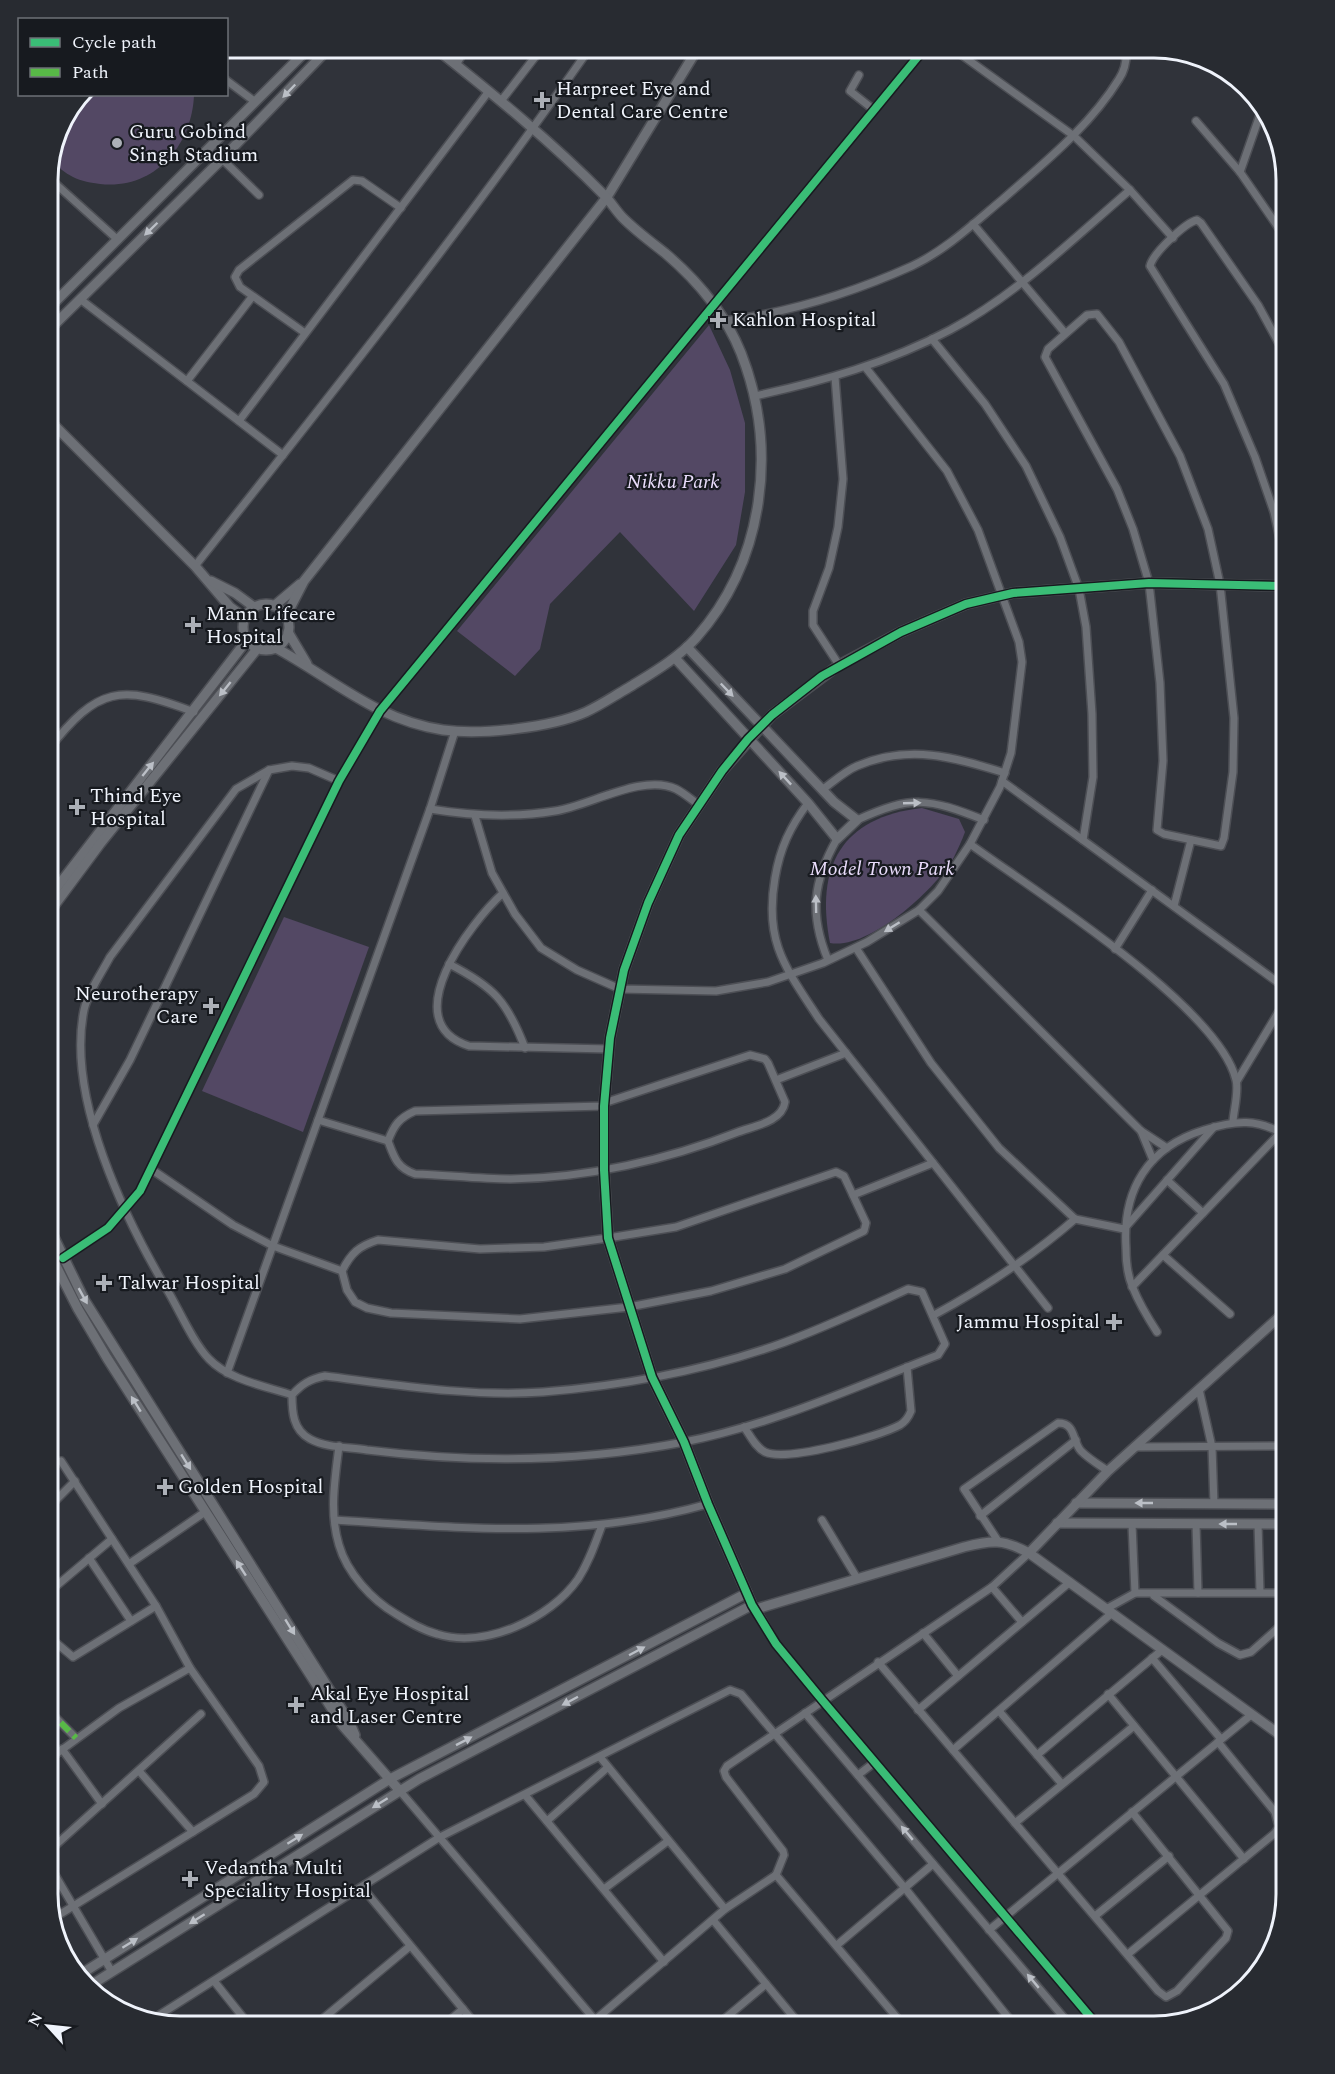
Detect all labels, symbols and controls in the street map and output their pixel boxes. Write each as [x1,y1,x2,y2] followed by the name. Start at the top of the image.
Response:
[18,18,228,96] legend
[72,29,157,56] text: Cycle path
[72,59,109,86] text: Path
[556,74,728,127] place label: Harpreet Eye and Dental Care Centre
[282,83,296,98] one-way arrow
[533,91,551,109] marker: Harpreet Eye and Dental Care Centre
[129,117,258,170] place label: Guru Gobind Singh Stadium
[110,136,124,150] marker: Guru Gobind Singh Stadium
[145,221,159,235] one-way arrow
[732,305,877,335] place label: Kahlon Hospital
[709,311,727,329] marker: Kahlon Hospital
[627,467,720,497] park label: Nikku Park
[206,599,336,652] place label: Mann Lifecare Hospital
[184,616,202,634] marker: Mann Lifecare Hospital
[218,681,231,697] one-way arrow
[720,682,734,697] one-way arrow
[141,762,153,777] one-way arrow
[778,771,792,786] one-way arrow
[90,781,181,834] place label: Thind Eye Hospital
[68,798,86,816] marker: Thind Eye Hospital
[903,798,922,807] one-way arrow
[809,854,955,884] park label: Model Town Park
[811,894,820,913] one-way arrow
[884,921,901,932] one-way arrow
[75,979,199,1032] place label: Neurotherapy Care
[202,997,220,1015] marker: Neurotherapy Care
[118,1268,260,1298] place label: Talwar Hospital
[95,1274,113,1292] marker: Talwar Hospital
[78,1288,88,1305] one-way arrow
[957,1307,1100,1337] place label: Jammu Hospital
[1105,1313,1123,1331] marker: Jammu Hospital
[130,1395,141,1412] one-way arrow
[180,1454,191,1470] one-way arrow
[178,1472,323,1502] place label: Golden Hospital
[156,1478,174,1496] marker: Golden Hospital
[1135,1498,1154,1508] one-way arrow
[1219,1519,1238,1529] one-way arrow
[235,1560,246,1576] one-way arrow
[284,1619,295,1635] one-way arrow
[628,1646,645,1656] one-way arrow
[310,1679,469,1732] place label: Akal Eye Hospital and Laser Centre
[287,1696,305,1714] marker: Akal Eye Hospital and Laser Centre
[561,1696,578,1706] one-way arrow
[455,1737,473,1747] one-way arrow
[371,1798,388,1808] one-way arrow
[901,1826,914,1841] one-way arrow
[287,1833,303,1844] one-way arrow
[204,1853,371,1906] place label: Vedantha Multi Speciality Hospital
[181,1870,199,1888] marker: Vedantha Multi Speciality Hospital
[189,1913,205,1924] one-way arrow
[122,1937,138,1948] one-way arrow
[1027,1974,1040,1989] one-way arrow
[18,1996,78,2056] north arrow
[22,2008,49,2031] text: N

